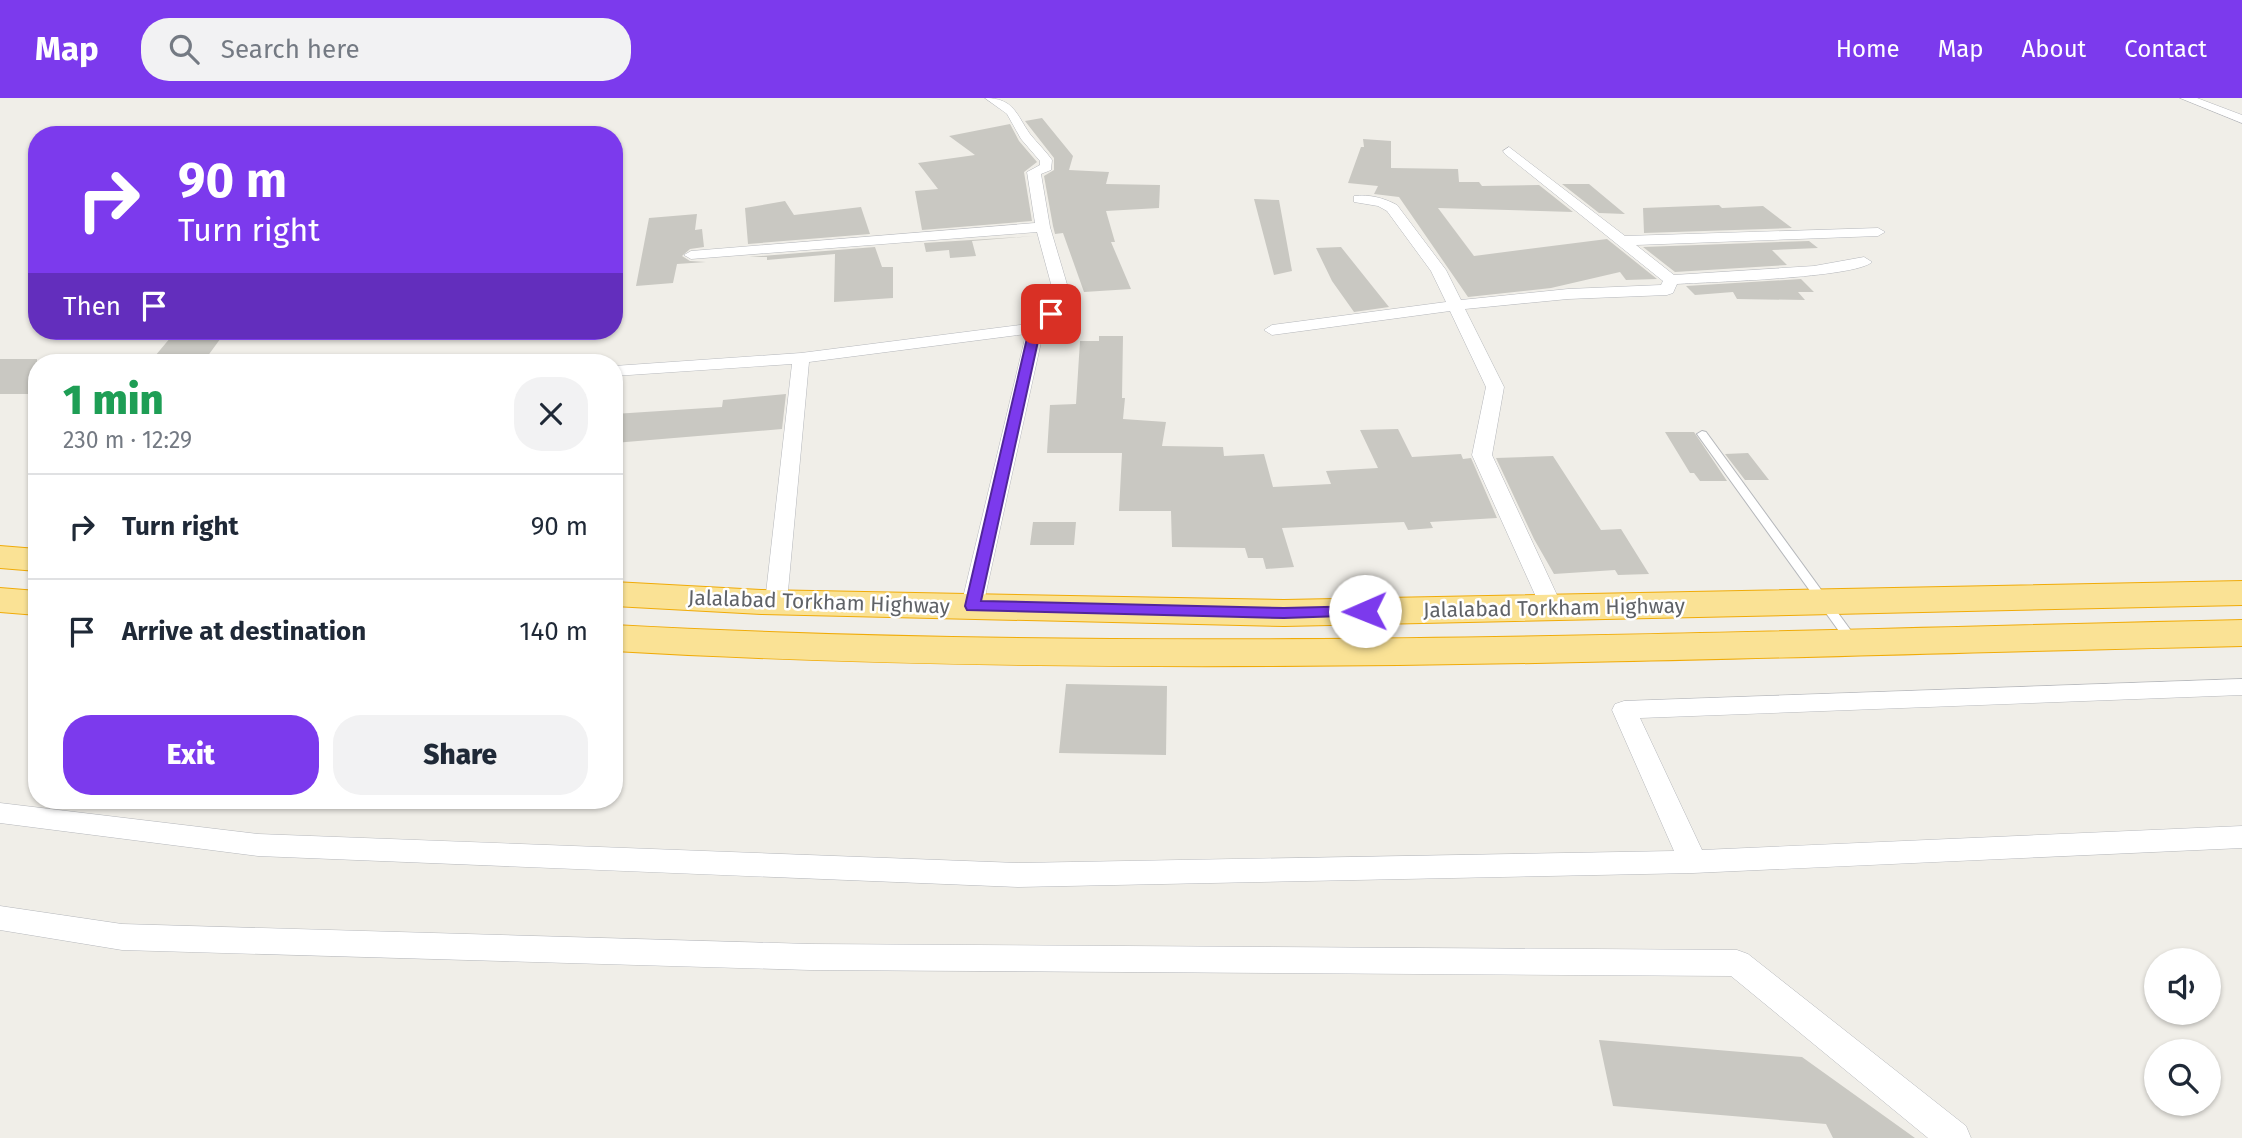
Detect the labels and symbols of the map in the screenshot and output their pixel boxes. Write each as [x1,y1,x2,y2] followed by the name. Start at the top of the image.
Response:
[1021,284,1081,344] pin
[1328,574,1402,648] position arrow
[688,584,951,620] street label: Jalalabad Torkham Highway
[1423,593,1686,623] street label: Jalalabad Torkham Highway

